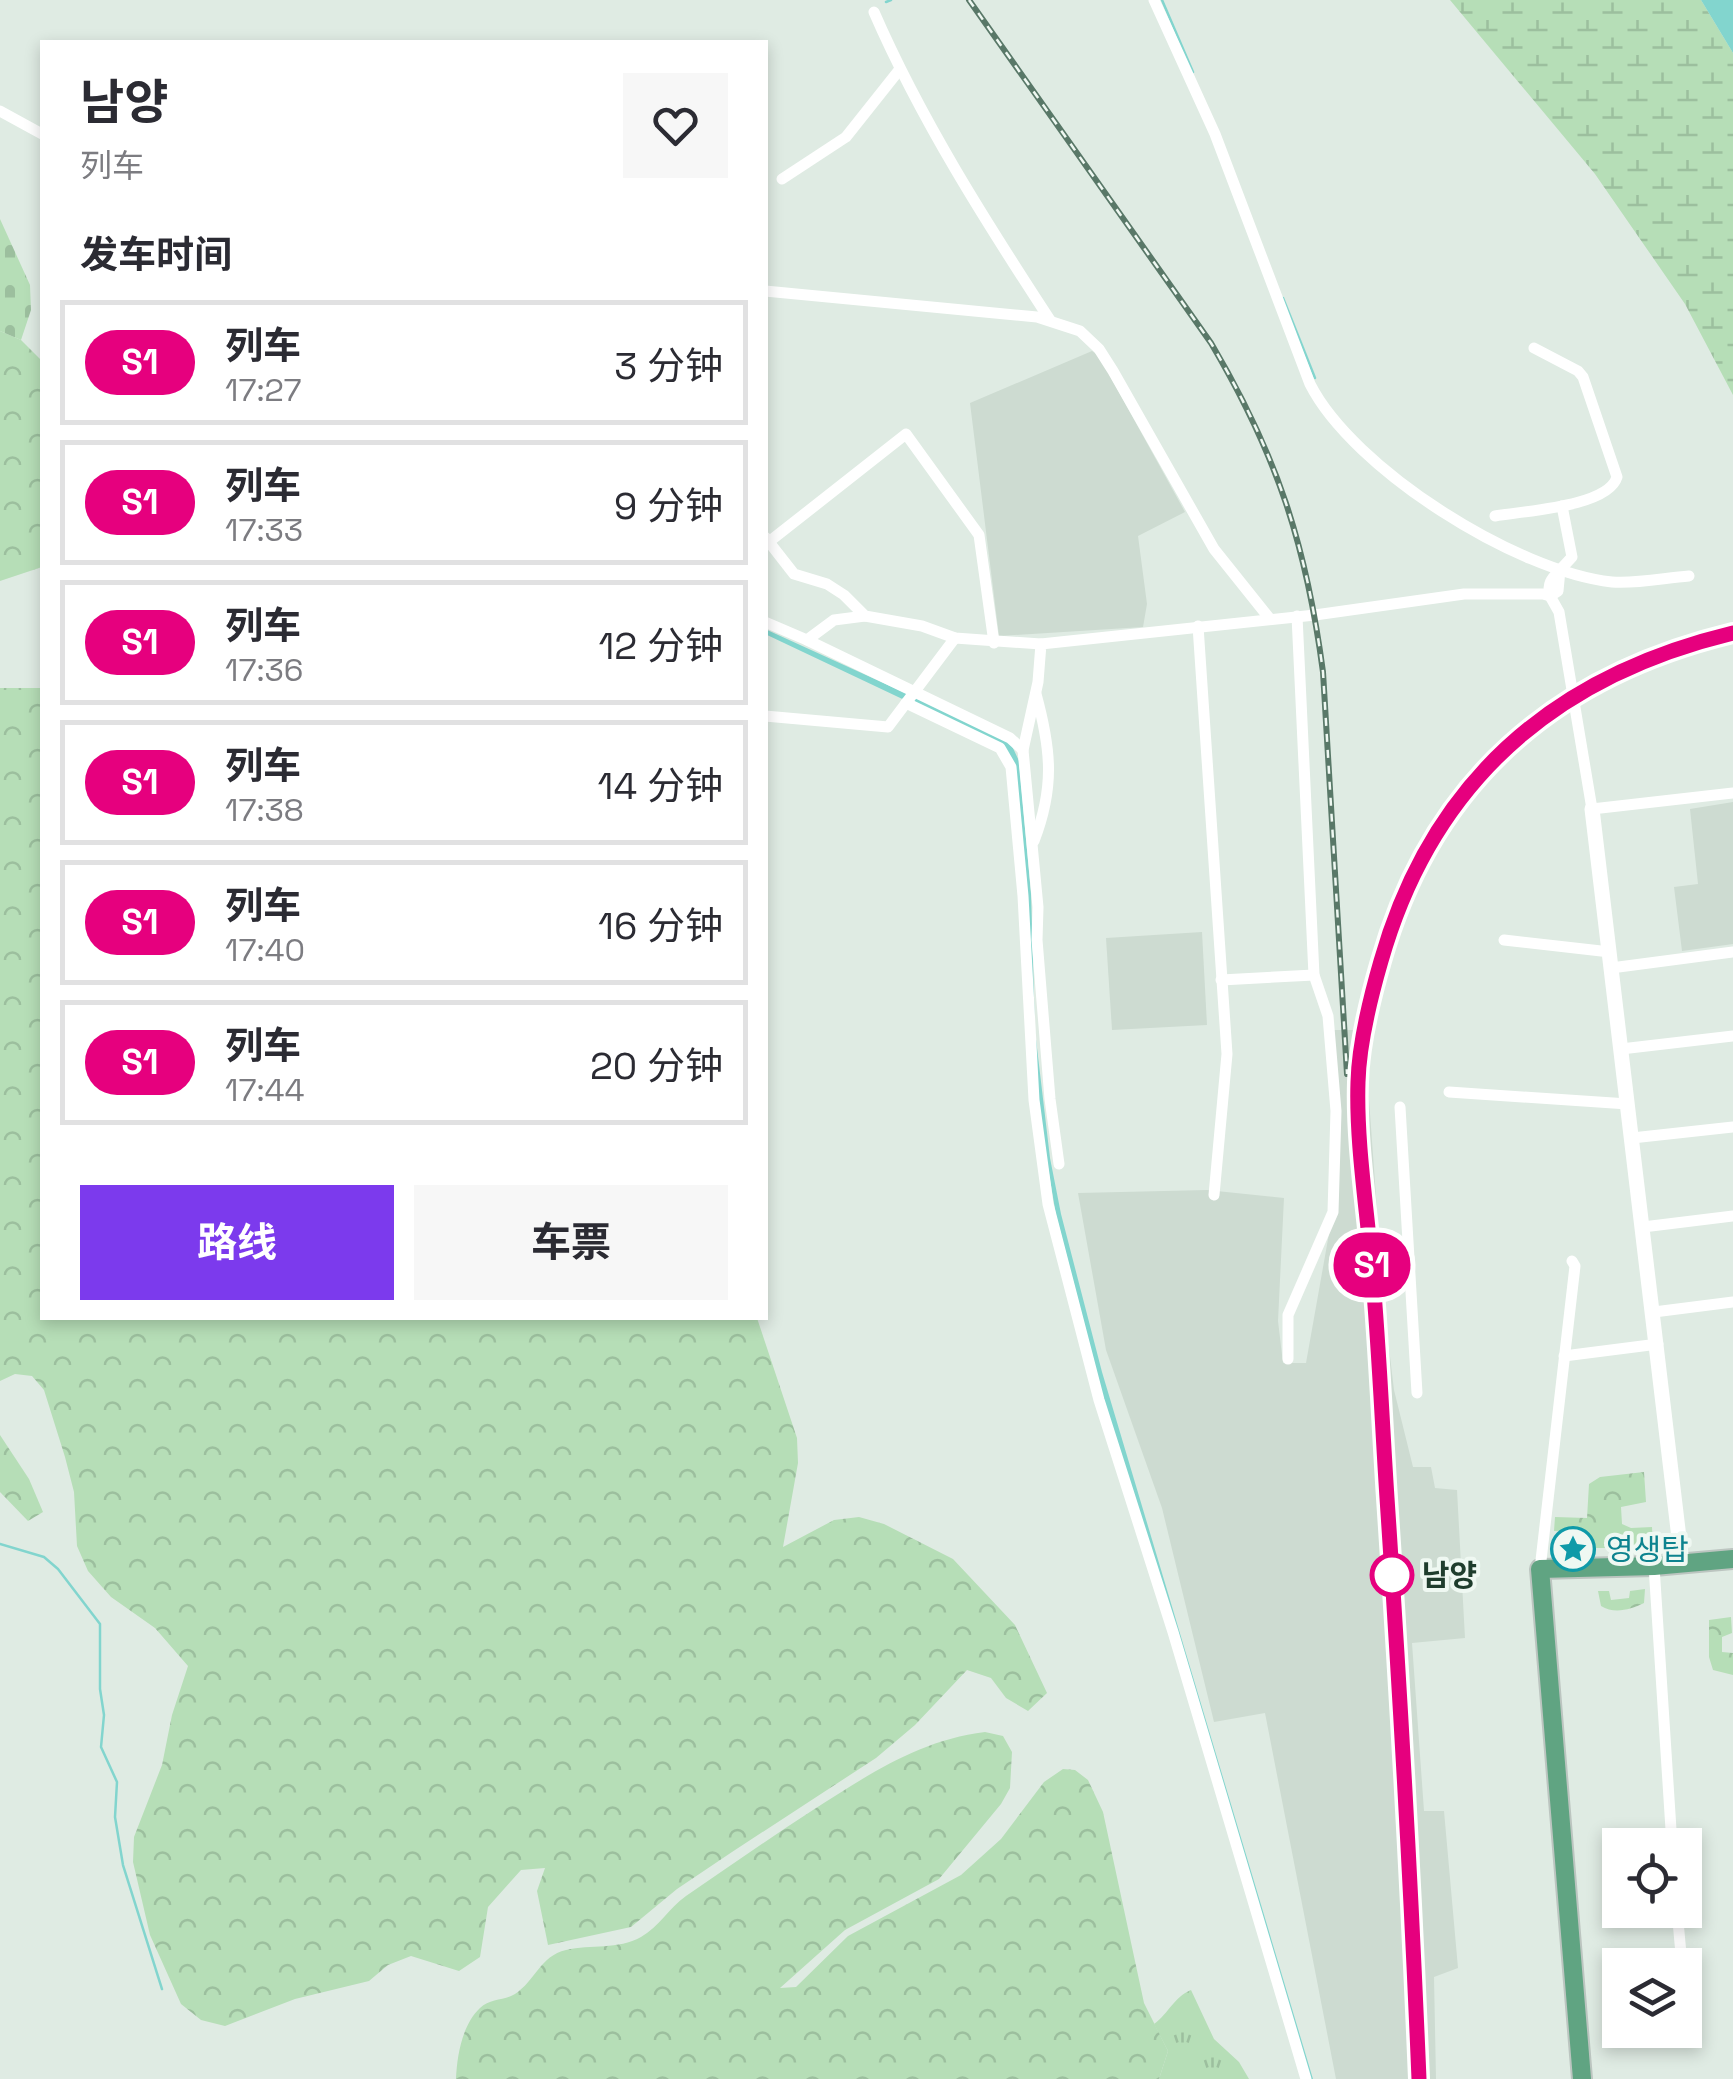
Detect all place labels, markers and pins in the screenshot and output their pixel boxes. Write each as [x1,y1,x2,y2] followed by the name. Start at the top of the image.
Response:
[1550,1526,1596,1572] place icon: 영생탑
[1606,1530,1689,1569] place label: 영생탑
[1371,1554,1413,1596] marker: 남양
[1422,1556,1477,1595] place label: 남양

